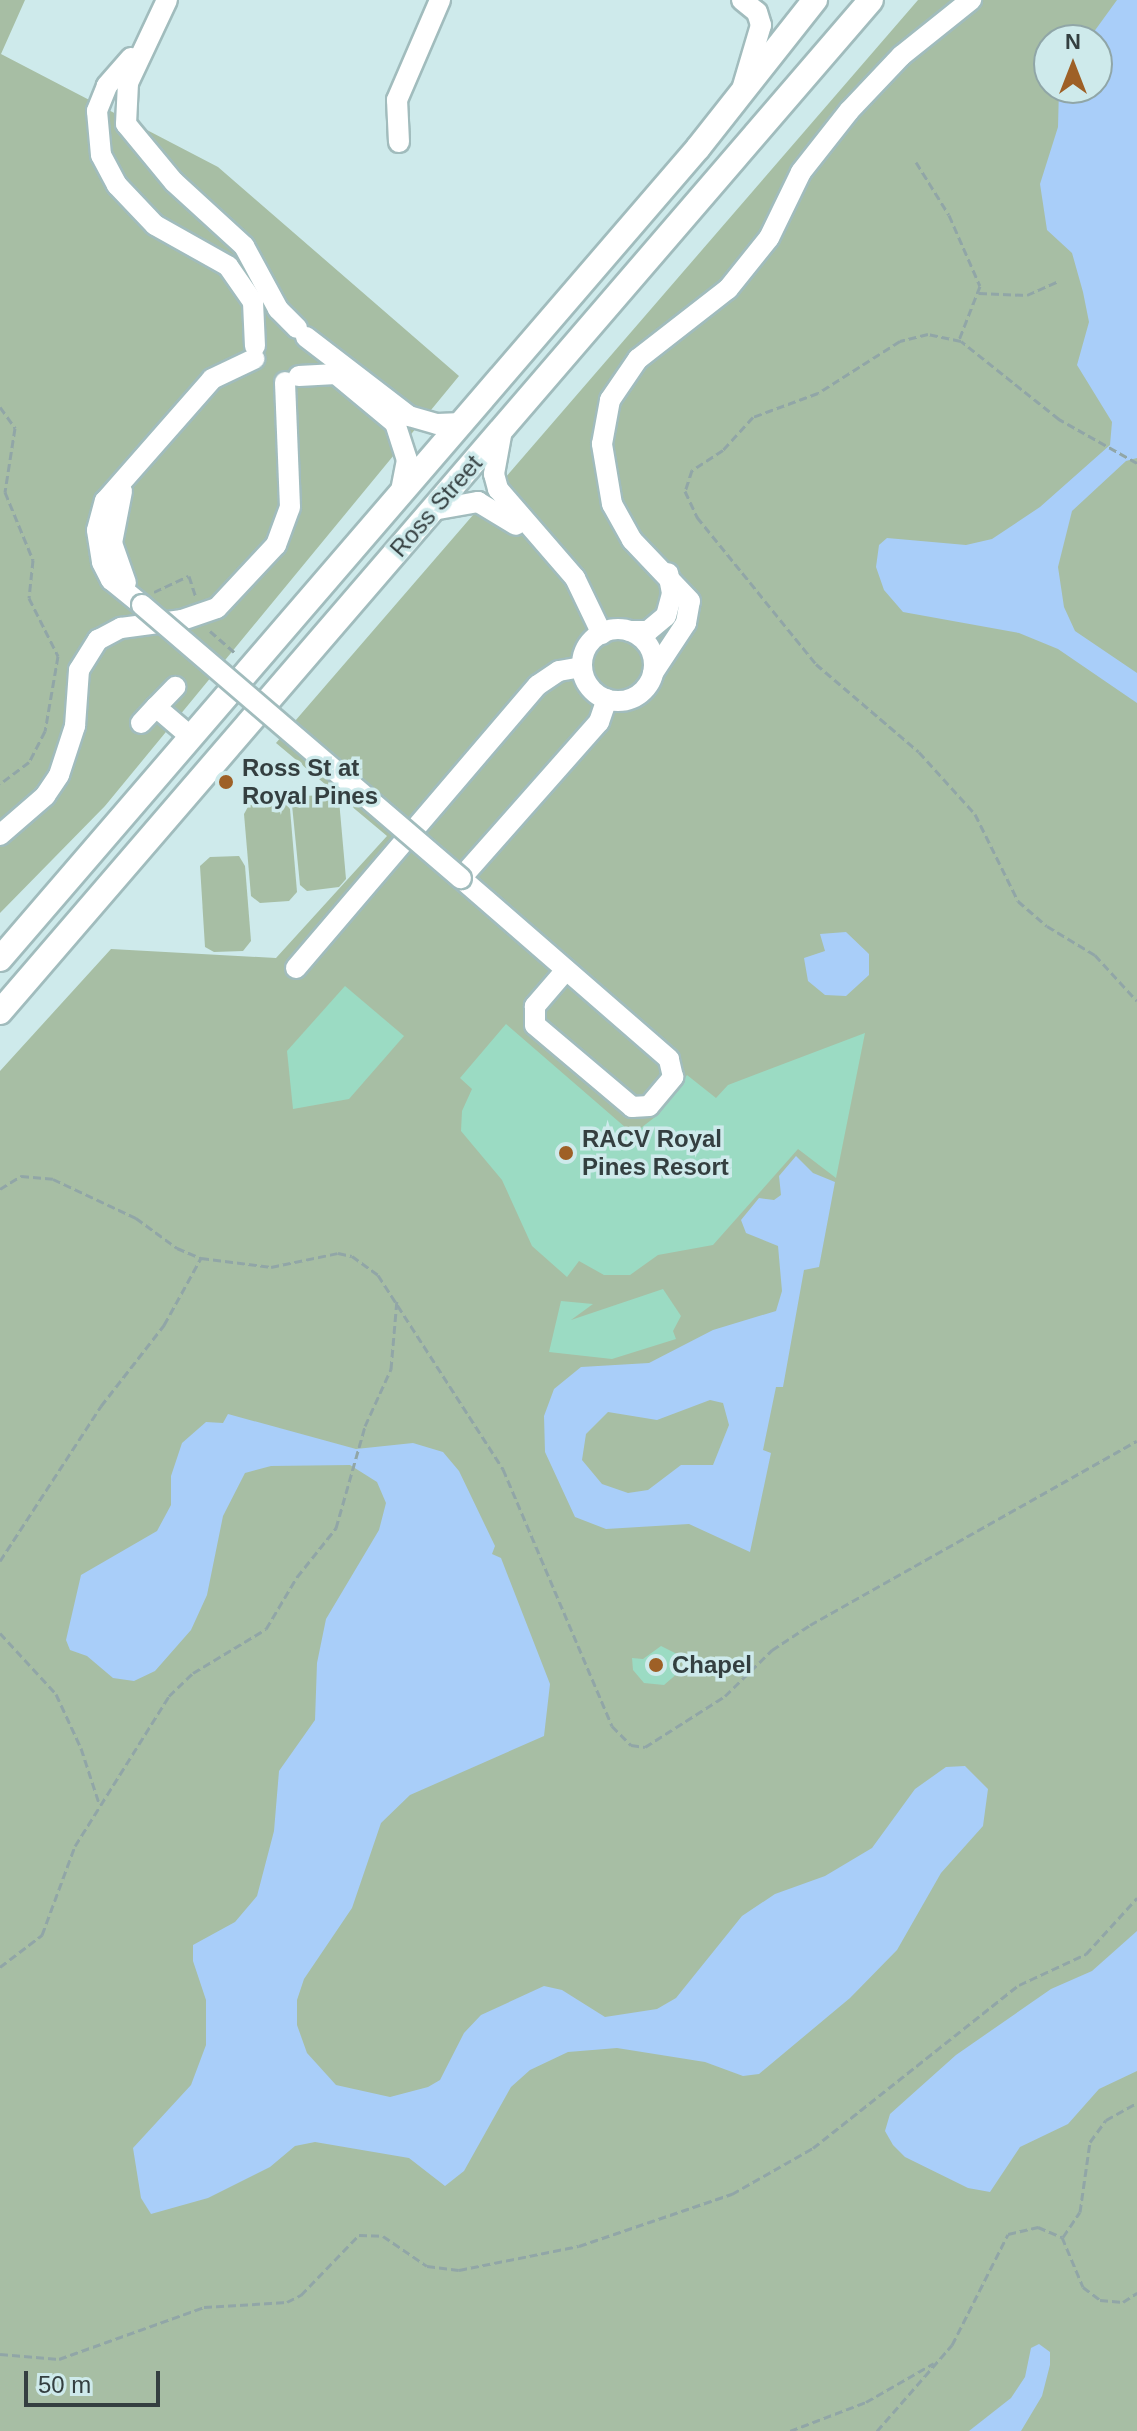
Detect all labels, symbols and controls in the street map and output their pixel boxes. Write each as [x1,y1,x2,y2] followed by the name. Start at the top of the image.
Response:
[1033,24,1113,104] north arrow
[1065,29,1081,54] text: N
[384,449,488,563] street label: Ross Street
[242,754,378,810] place label: Ross St at Royal Pines
[217,773,235,791] marker: Ross St at Royal Pines
[582,1125,729,1181] place label: RACV Royal Pines Resort
[557,1144,575,1162] marker: RACV Royal Pines Resort
[672,1651,752,1679] place label: Chapel
[647,1656,665,1674] marker: Chapel
[28,2355,164,2405] scale bar
[38,2371,91,2398] text: 50 m

